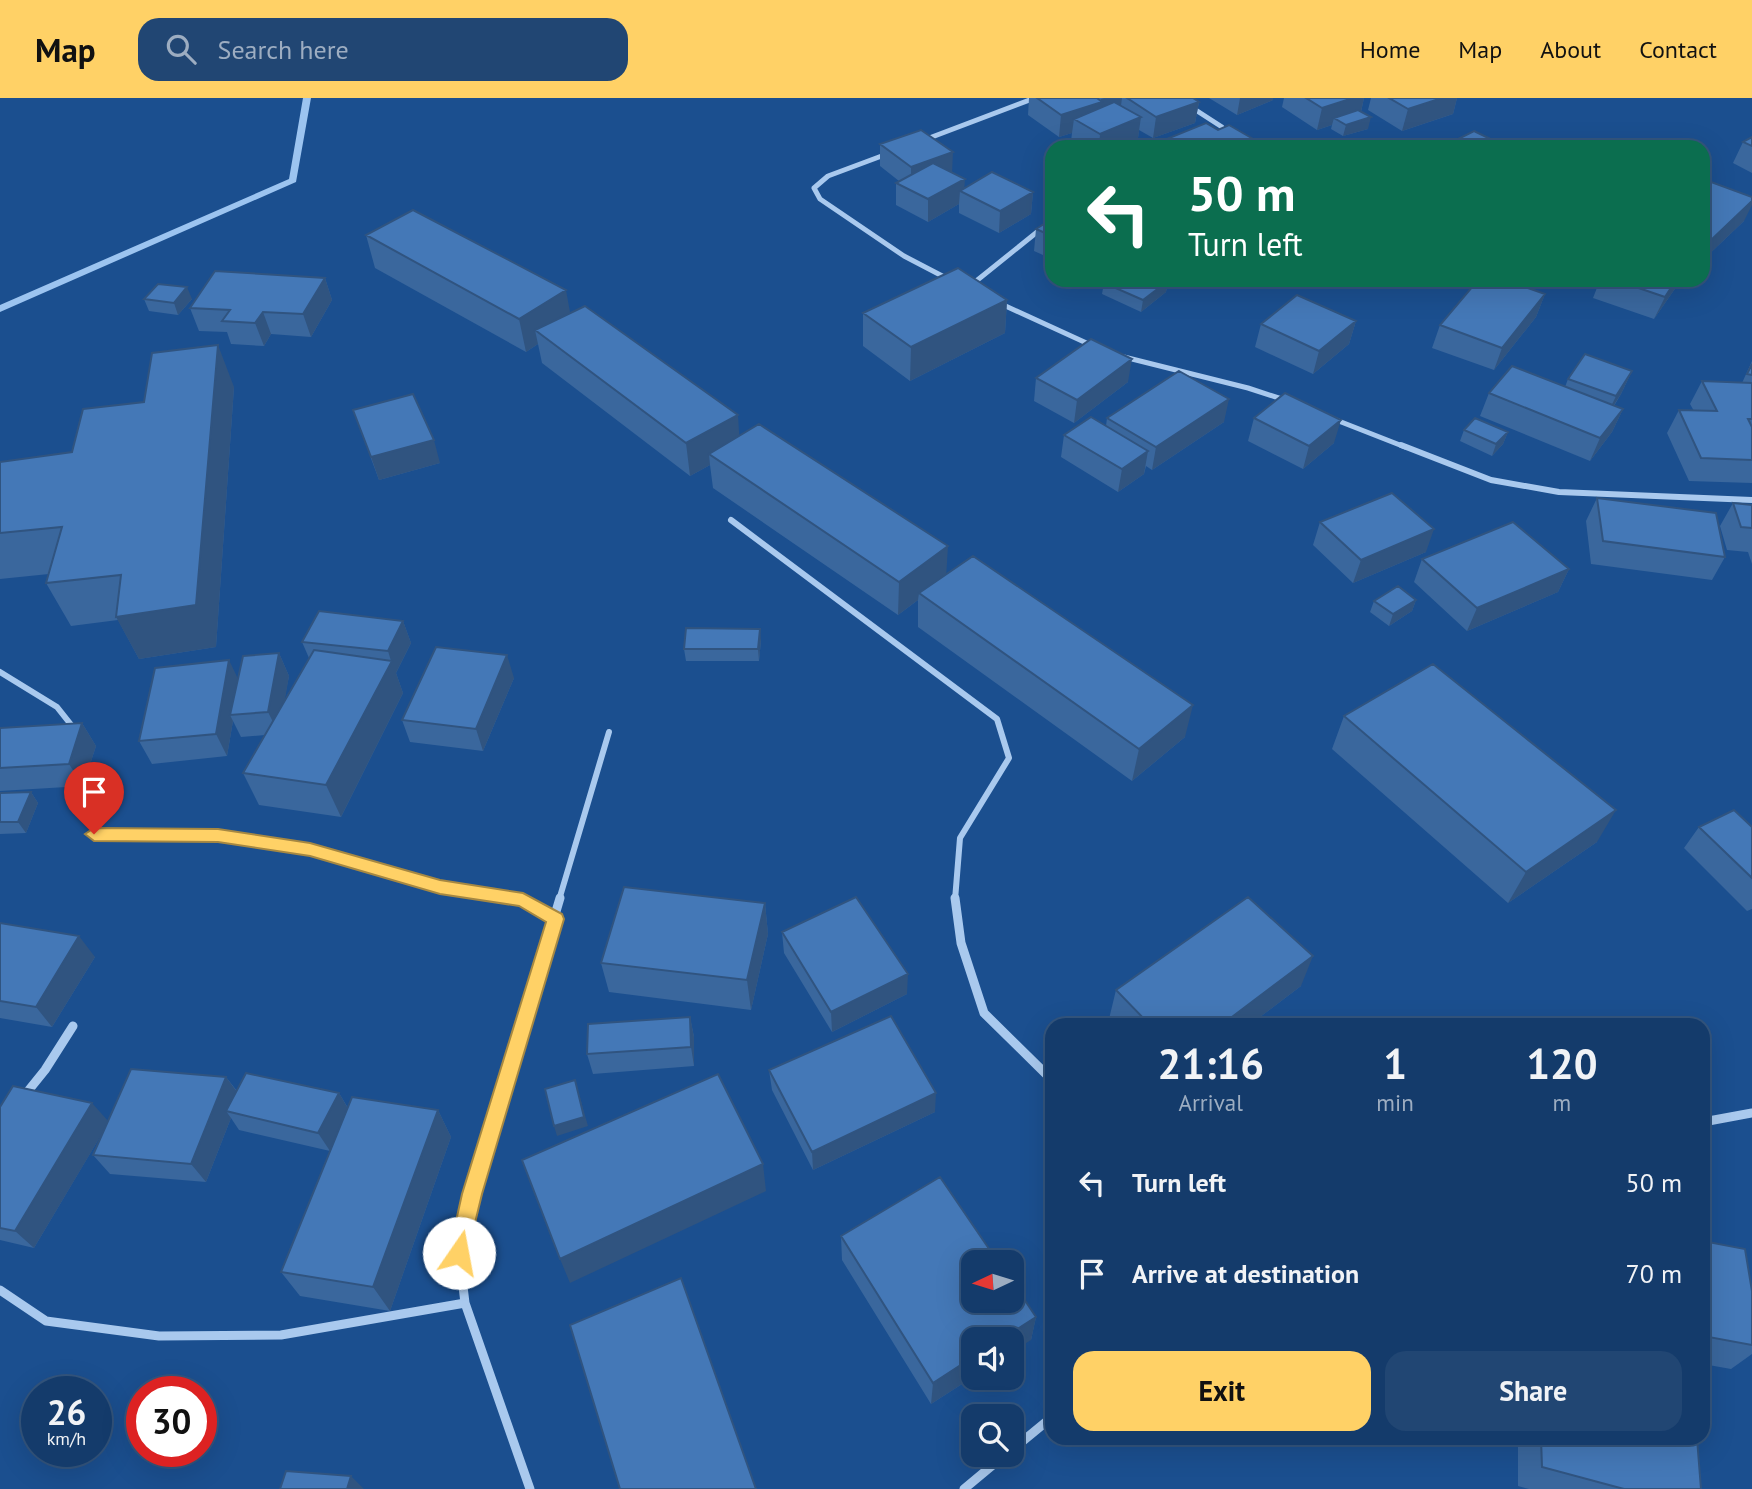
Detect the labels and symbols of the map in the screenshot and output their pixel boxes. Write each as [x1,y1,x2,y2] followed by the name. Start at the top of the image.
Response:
[64,762,124,834] pin
[422,1216,496,1290] position arrow
[961,1250,1024,1312] north arrow
[126,1376,217,1467] speed limit sign: 30

